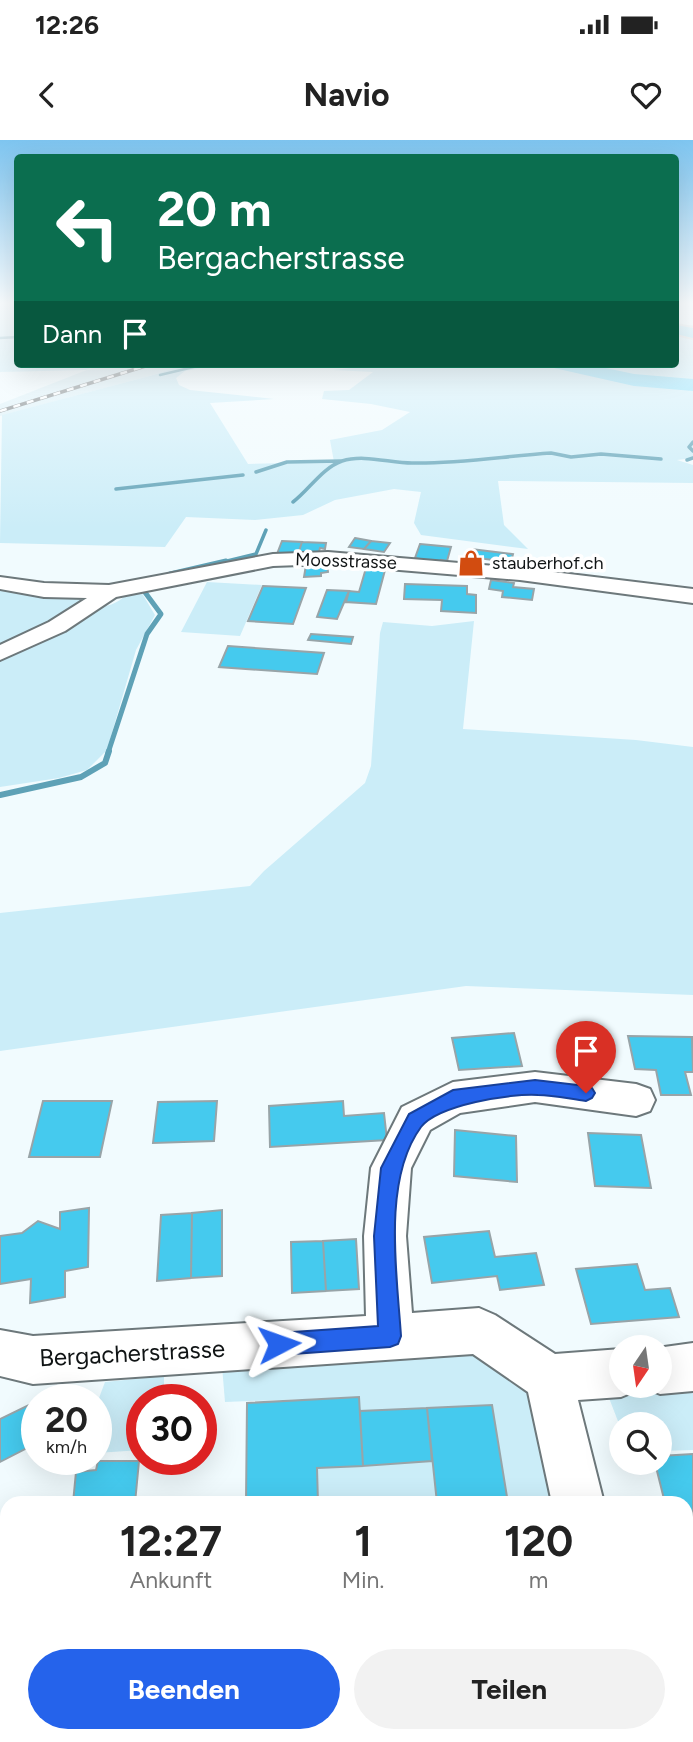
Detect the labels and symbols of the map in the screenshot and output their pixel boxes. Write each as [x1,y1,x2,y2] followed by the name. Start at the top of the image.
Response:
[295,548,397,574] street label: Moosstrasse
[456,548,486,578] shop icon: stauberhof.ch
[492,552,603,574] place label: stauberhof.ch
[556,1021,616,1093] pin
[242,1307,316,1381] position arrow
[38,1334,226,1372] street label: Bergacherstrasse
[609,1335,672,1398] north arrow
[126,1384,217,1475] speed limit sign: 30

